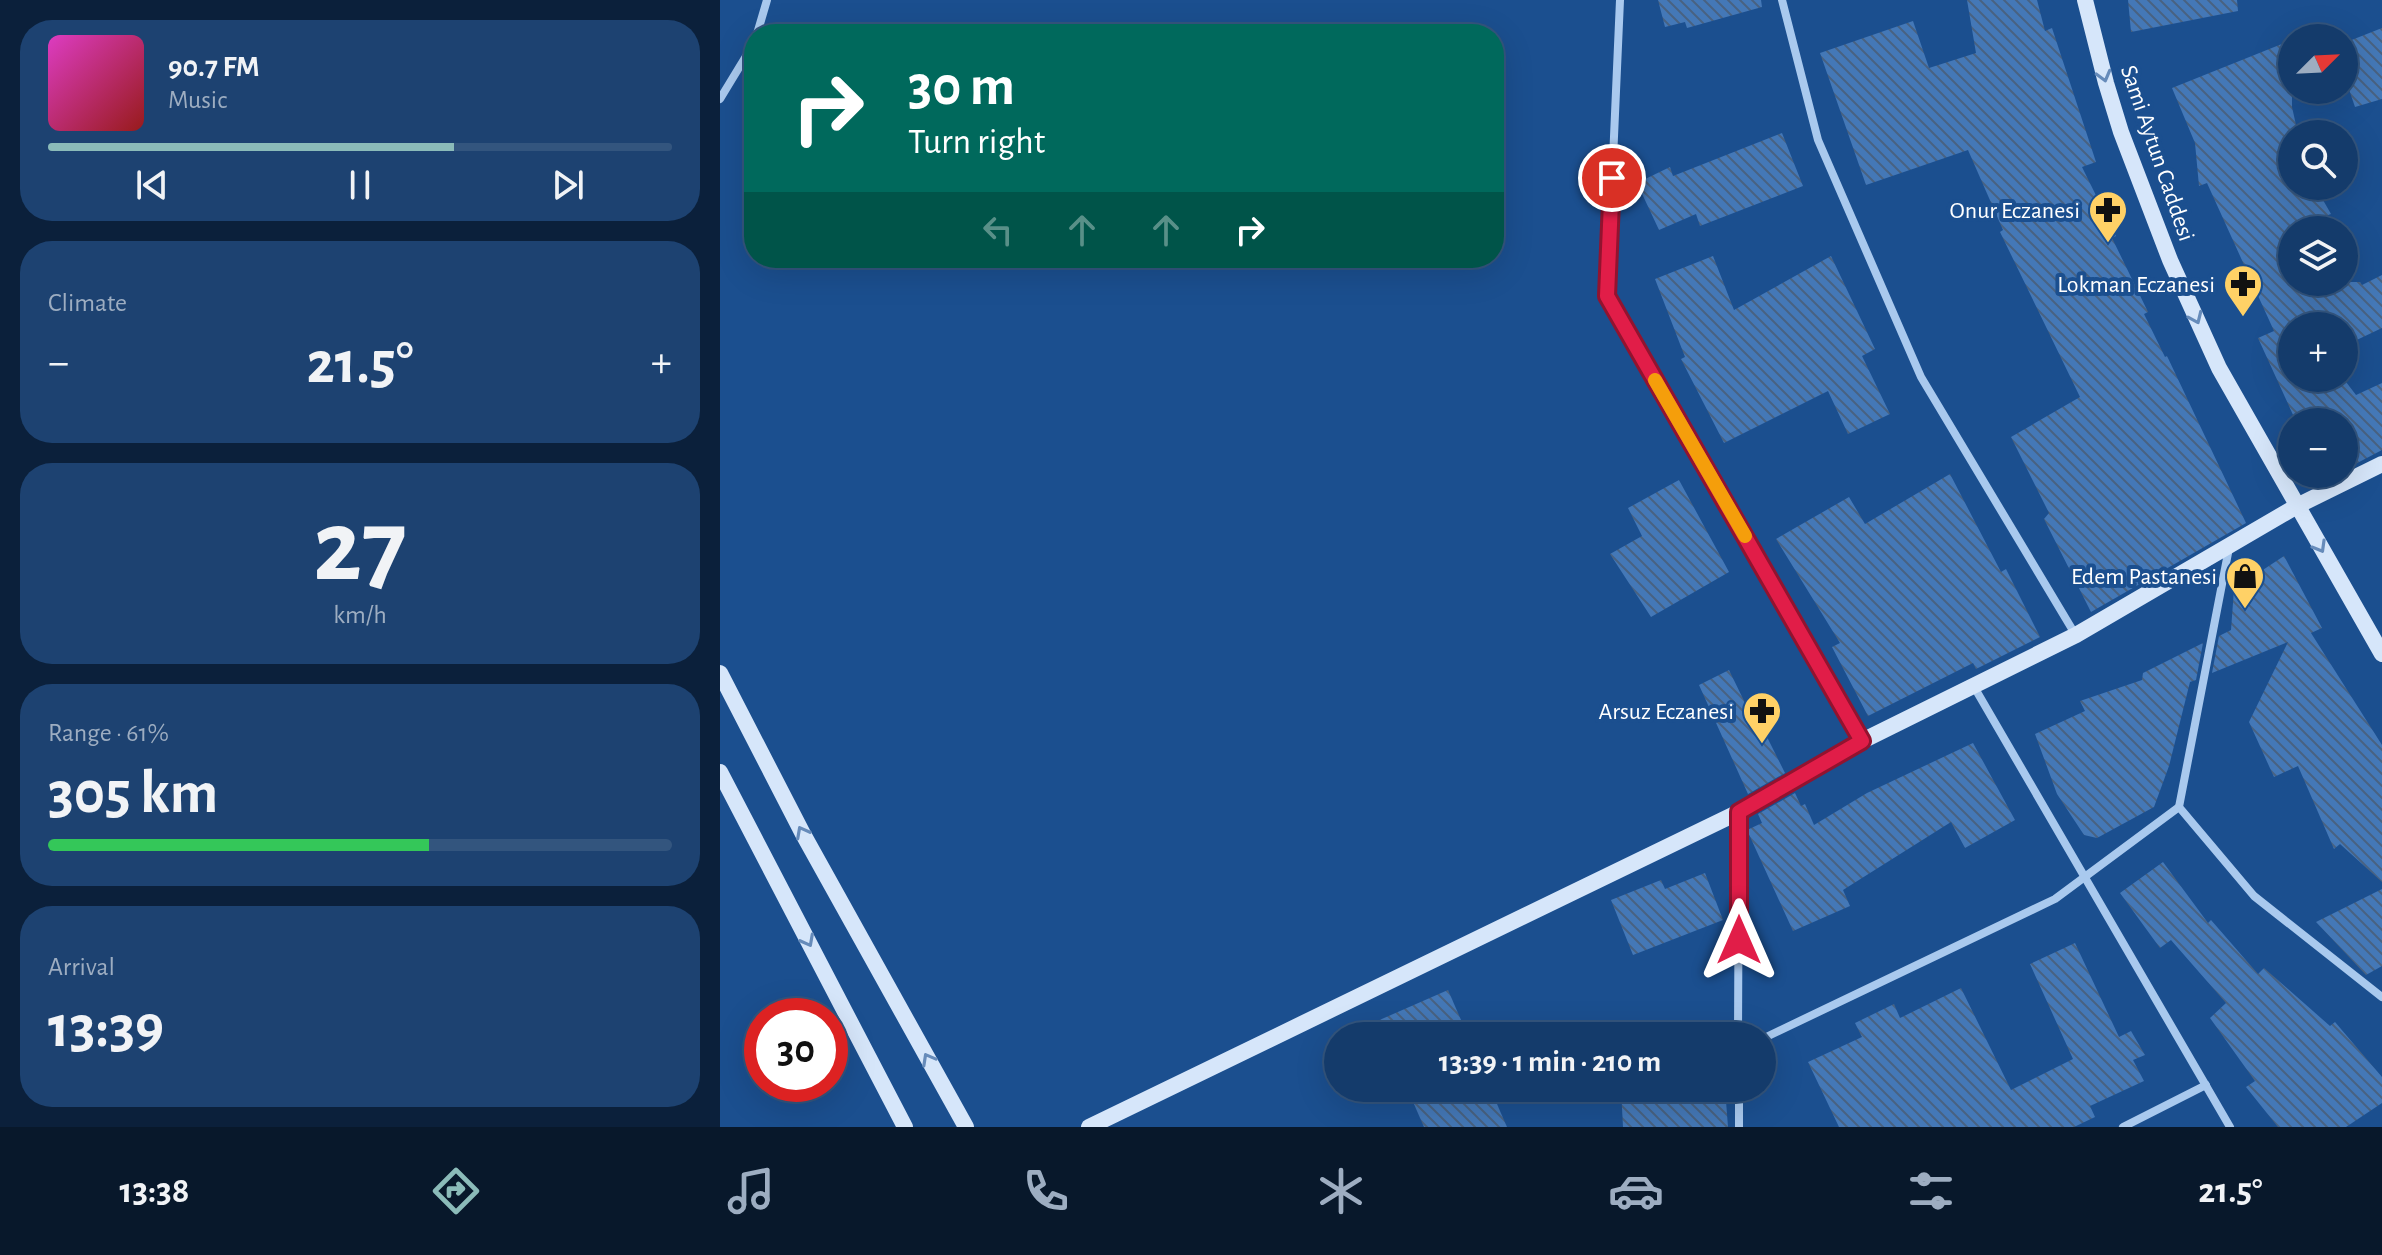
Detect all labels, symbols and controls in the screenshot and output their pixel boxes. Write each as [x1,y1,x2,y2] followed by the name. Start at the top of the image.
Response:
[2278,24,2358,104] north arrow
[2278,24,2358,488] map controls
[168,52,260,82] text: 90.7 FM
[776,56,880,160] icon: right
[908,59,1015,115] text: 30 m
[2116,62,2198,244] street label: Sami Aytun Caddesi
[2095,68,2111,82] one-way arrow
[168,87,227,113] text: Music
[2278,120,2358,200] button: search
[908,124,1045,160] text: Turn right
[1578,144,1646,212] pin
[1590,156,1634,200] icon: arrive
[130,163,174,207] icon: previous
[338,163,382,207] icon: pause
[546,163,590,207] icon: next
[2087,189,2129,244] pharmacy icon: Onur Eczanesi
[1950,199,2080,223] place label: Onur Eczanesi
[976,208,1020,252] icon: left
[1060,208,1104,252] icon: ahead
[1144,208,1188,252] icon: ahead
[1228,208,1272,252] icon: right
[2278,216,2358,296] button: layers
[2222,263,2264,318] pharmacy icon: Lokman Eczanesi
[2057,273,2215,297] place label: Lokman Eczanesi
[48,290,127,316] text: Climate
[2187,310,2203,325] one-way arrow
[2278,312,2358,392] button: +
[306,334,414,394] text: 21.5°
[48,341,69,385] text: −
[651,341,672,385] text: +
[2278,408,2358,488] button: −
[313,496,407,600] text: 27
[2310,538,2326,553] one-way arrow
[2224,555,2266,610] shop icon: Edem Pastanesi
[2071,565,2217,589] place label: Edem Pastanesi
[333,602,387,628] text: km/h
[1741,690,1783,745] pharmacy icon: Arsuz Eczanesi
[1599,700,1734,724] place label: Arsuz Eczanesi
[48,720,169,746] text: Range · 61%
[48,764,218,824] text: 305 km
[796,825,811,840] one-way arrow
[1697,898,1781,982] position arrow
[798,933,813,947] one-way arrow
[48,954,115,980] text: Arrival
[48,998,164,1058] text: 13:39
[744,998,848,1102] speed limit sign: 30
[1439,1047,1661,1077] text: 13:39 · 1 min · 210 m
[922,1053,938,1068] one-way arrow
[428,1163,484,1219] icon: directions
[723,1163,779,1219] icon: music
[1018,1163,1074,1219] icon: phone
[1313,1163,1369,1219] icon: climate
[1608,1163,1664,1219] icon: car
[1903,1163,1959,1219] icon: filters
[119,1173,189,1209] text: 13:38
[2198,1173,2263,1209] text: 21.5°

